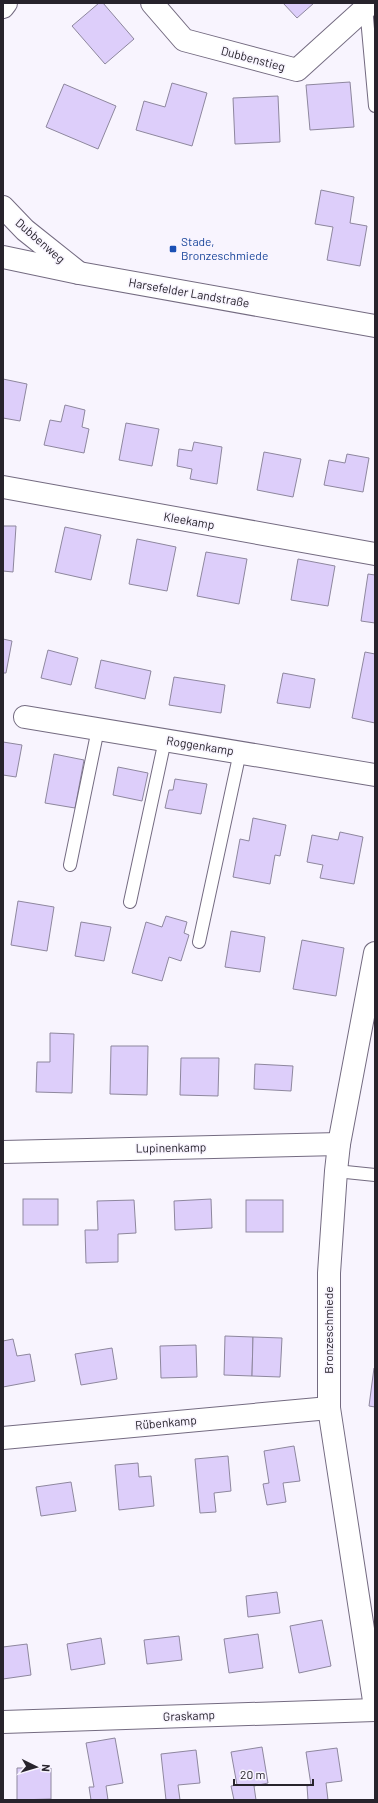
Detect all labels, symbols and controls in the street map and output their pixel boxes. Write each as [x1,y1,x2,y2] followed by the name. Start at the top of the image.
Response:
[220,43,287,73] street label: Dubbenstieg
[13,215,68,265] street label: Dubbenweg
[181,234,268,262] place label: Stade, Bronzeschmiede
[168,244,178,254] marker: Stade, Bronzeschmiede
[128,274,251,310] street label: Harsefelder Landstraße
[163,509,216,531] street label: Kleekamp
[165,733,235,757] street label: Roggenkamp
[135,1139,206,1155] street label: Lupinenkamp
[321,1286,335,1374] street label: Bronzeschmiede
[135,1412,197,1432] street label: Rübenkamp
[163,1707,215,1723] street label: Graskamp
[16,1747,56,1787] north arrow
[234,1761,313,1787] scale bar
[40,1764,53,1772] text: N
[240,1767,266,1781] text: 20 m

